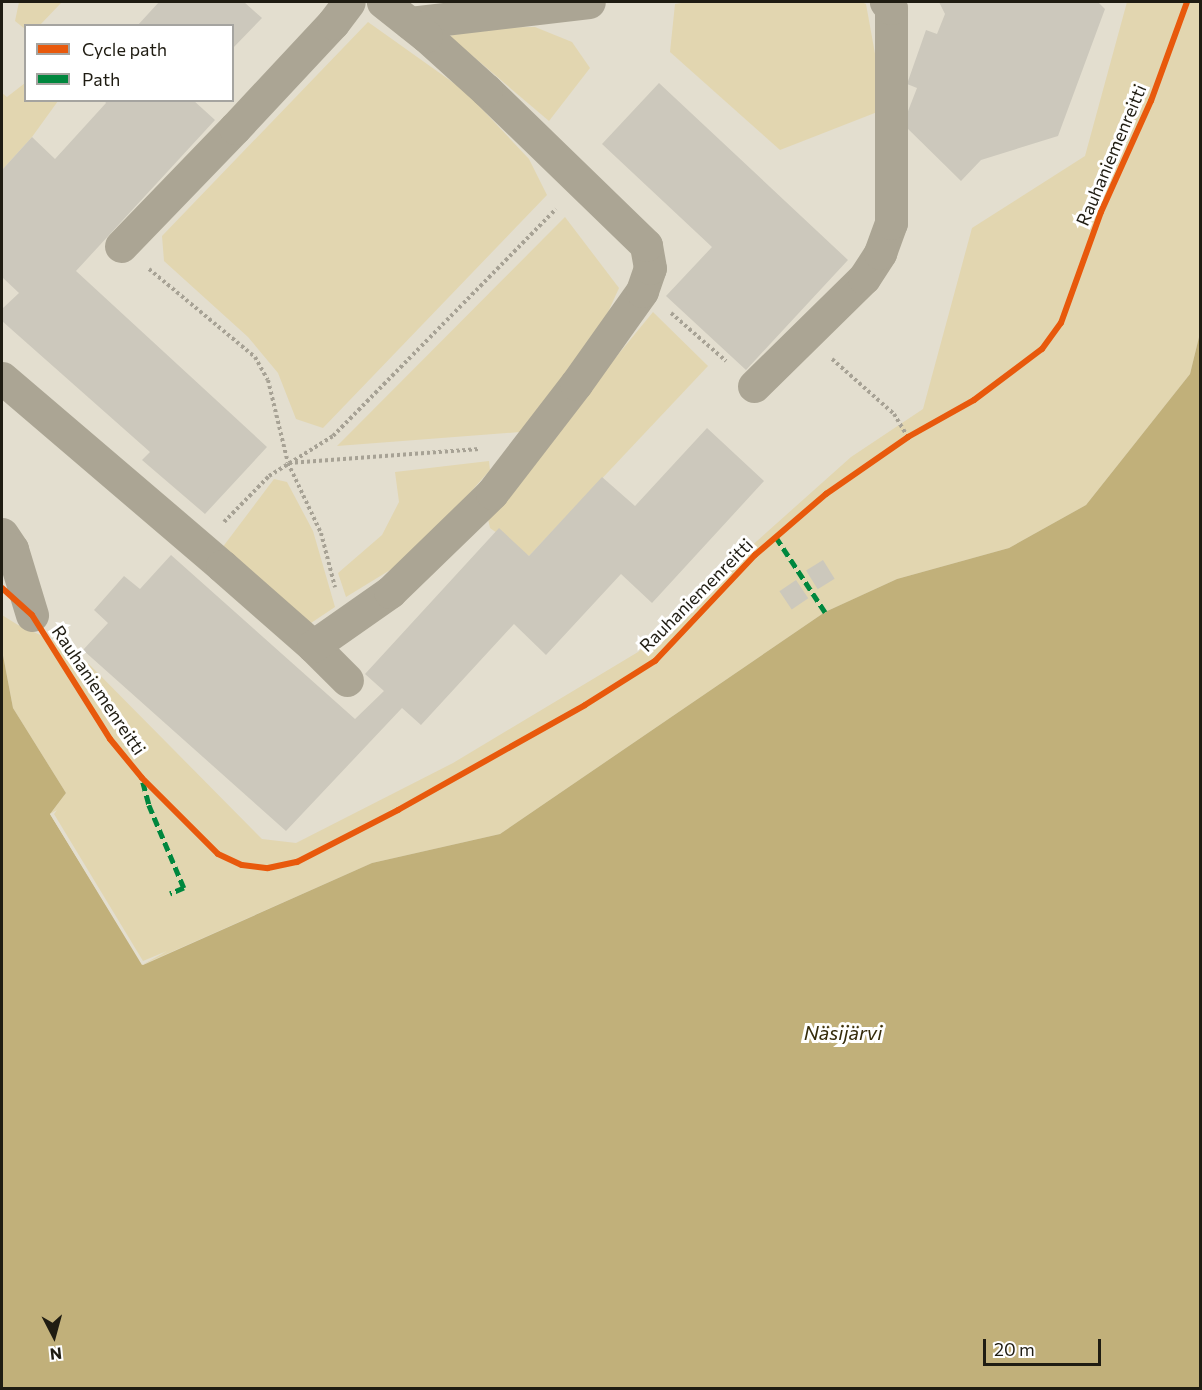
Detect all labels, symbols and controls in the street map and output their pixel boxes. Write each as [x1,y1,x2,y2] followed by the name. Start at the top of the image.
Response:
[24,24,234,102] legend
[82,38,167,60] text: Cycle path
[82,68,120,90] text: Path
[1071,81,1151,229] street label: Rauhaniemenreitti
[635,534,757,656] street label: Rauhaniemenreitti
[48,621,150,759] street label: Rauhaniemenreitti
[804,1020,882,1044] water label: Näsijärvi
[24,1306,84,1366] north arrow
[986,1327,1104,1365] scale bar
[994,1338,1035,1360] text: 20 m
[49,1344,63,1364] text: N

